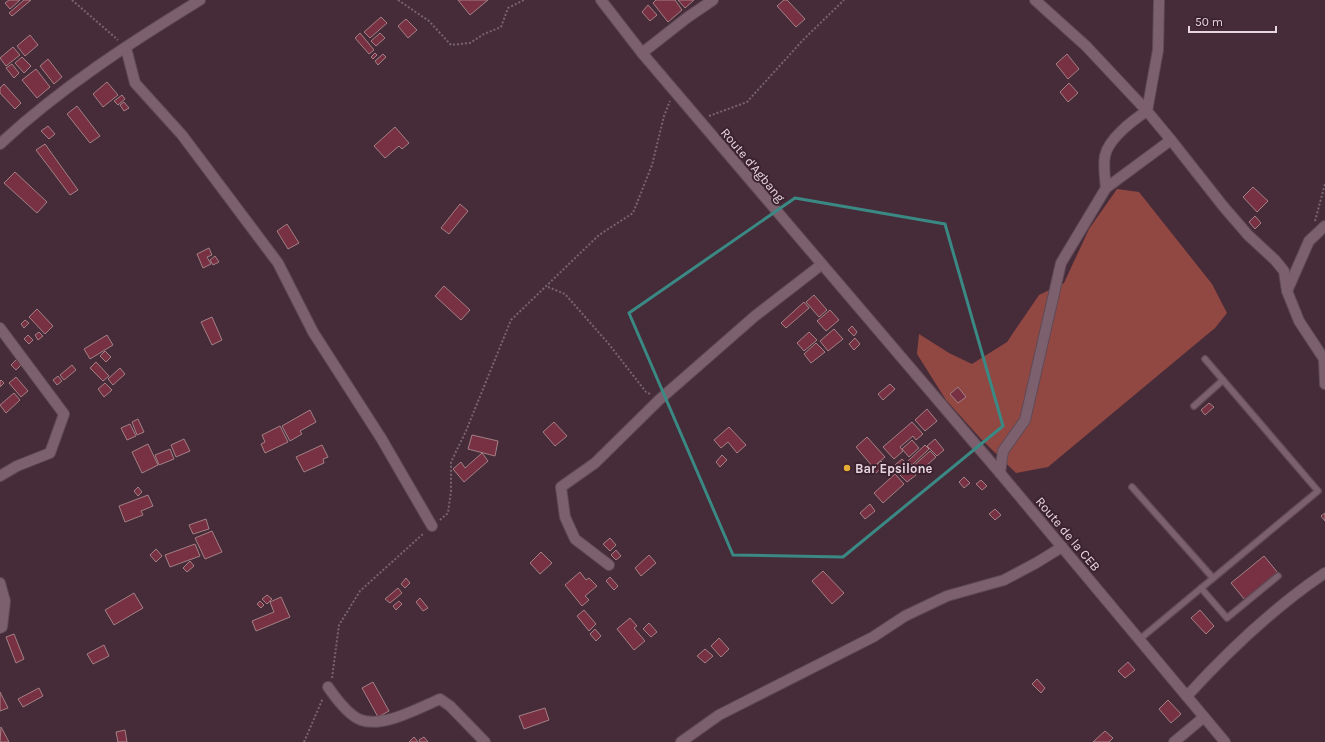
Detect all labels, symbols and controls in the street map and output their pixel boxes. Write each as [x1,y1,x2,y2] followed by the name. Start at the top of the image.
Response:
[1189,8,1276,34] scale bar
[1195,15,1223,29] text: 50 m
[718,125,789,206] street label: Route d'Agbang
[855,461,933,476] place label: Bar Epsilone
[842,463,852,473] marker: Bar Epsilone
[1033,494,1103,574] street label: Route de la CEB

